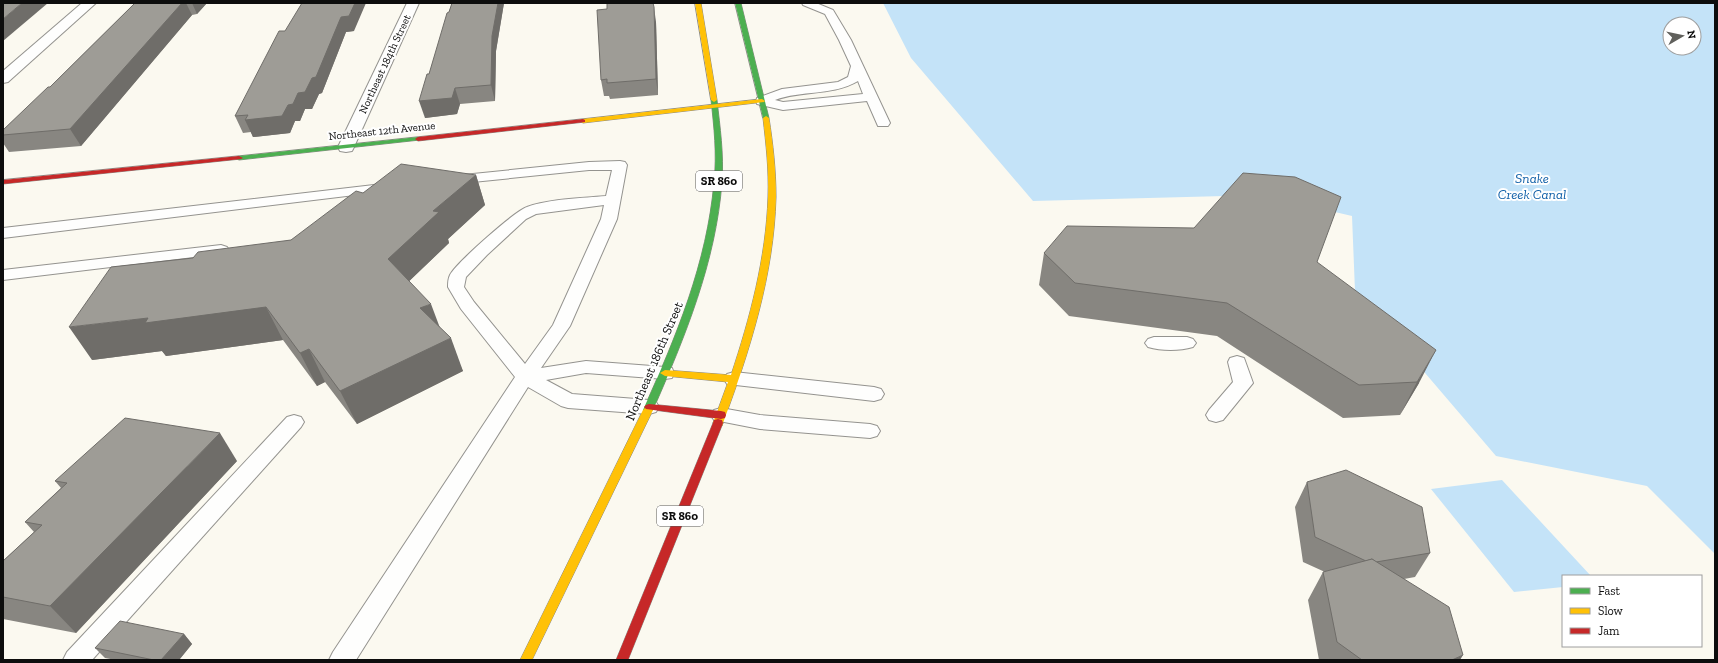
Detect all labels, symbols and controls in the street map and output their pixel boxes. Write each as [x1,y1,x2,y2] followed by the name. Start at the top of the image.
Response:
[356,12,414,116] street label: Northeast 184th Street
[1662,16,1702,56] north arrow
[1684,29,1699,40] text: N
[328,119,436,143] street label: Northeast 12th Avenue
[1498,170,1566,203] water label: Snake Creek Canal
[696,171,742,191] road number: SR 860
[622,299,686,423] street label: Northeast 186th Street
[657,506,703,526] road number: SR 860
[1562,575,1702,647] legend
[1598,584,1621,598] text: Fast
[1598,604,1624,618] text: Slow
[1598,624,1620,638] text: Jam

